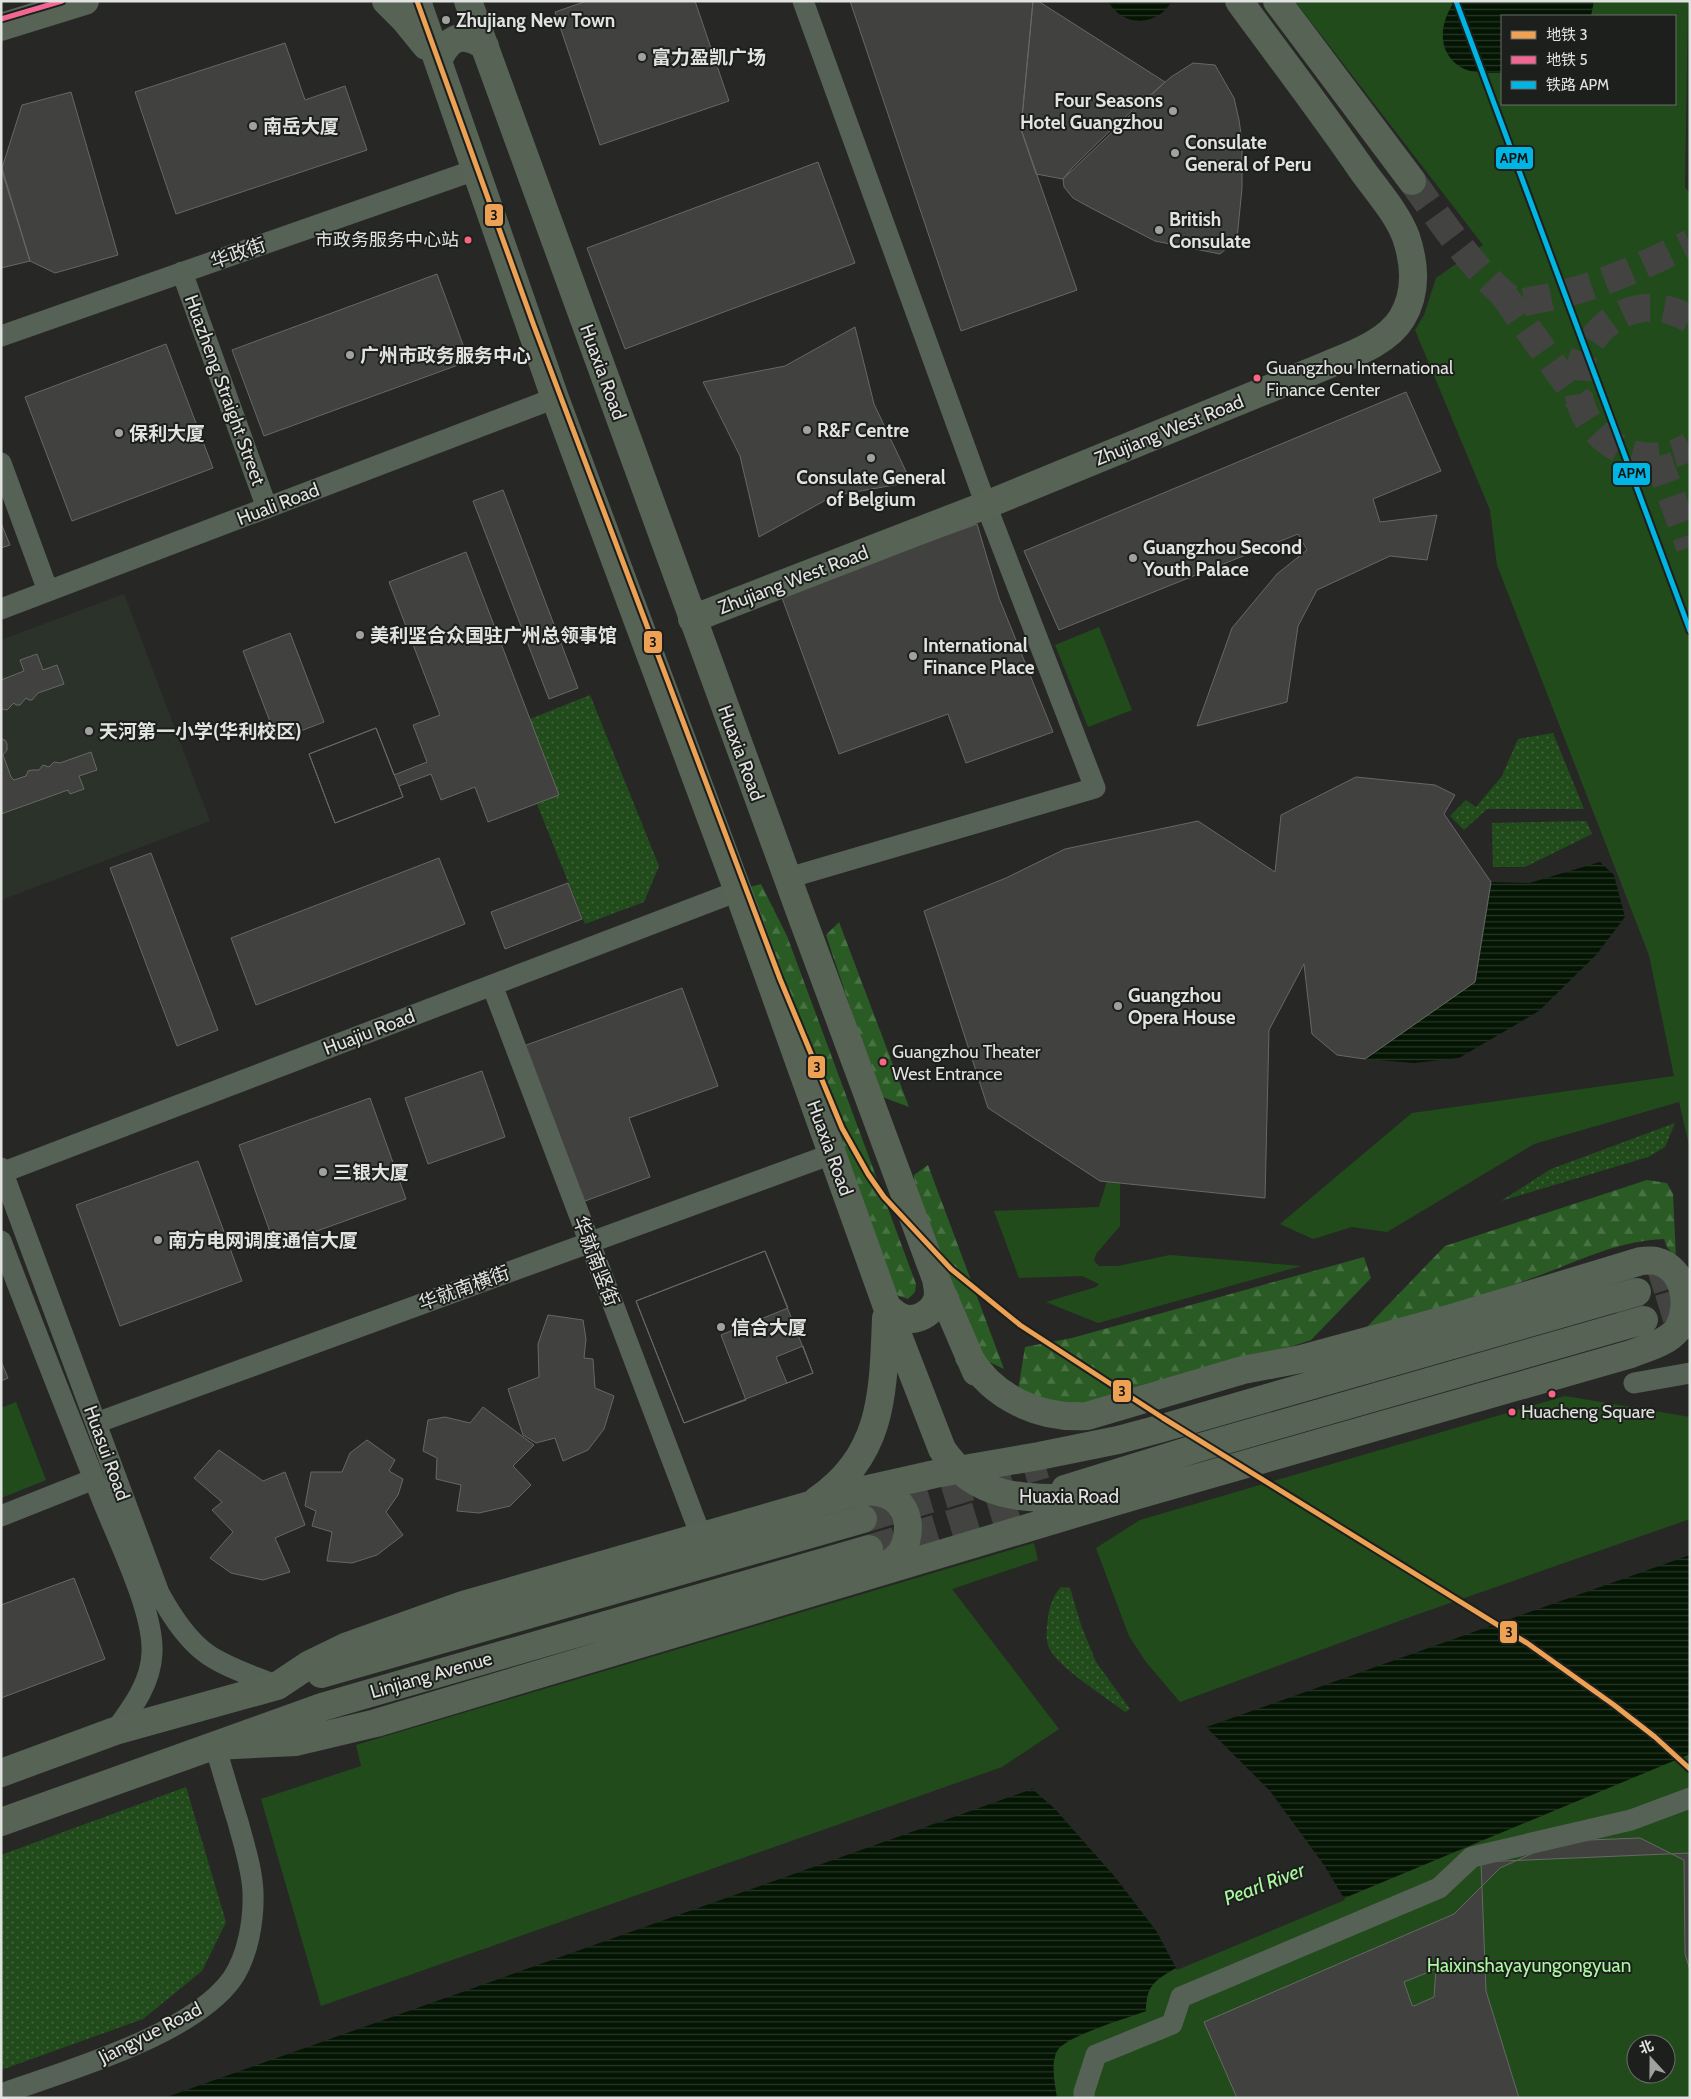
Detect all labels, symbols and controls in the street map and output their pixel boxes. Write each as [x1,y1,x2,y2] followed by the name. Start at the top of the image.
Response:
[456,9,615,32] place label: Zhujiang New Town
[440,14,452,26] marker: Zhujiang New Town
[1501,15,1676,105] legend
[1546,26,1588,44] text: 地铁 3
[652,46,766,69] place label: 富力盈凯广场
[636,51,648,63] marker: 富力盈凯广场
[1546,51,1588,69] text: 地铁 5
[1546,76,1609,94] text: 铁路 APM
[1020,89,1163,134] place label: Four Seasons Hotel Guangzhou
[1167,105,1179,117] marker: Four Seasons Hotel Guangzhou
[263,115,339,138] place label: 南岳大厦
[247,120,259,132] marker: 南岳大厦
[1185,131,1312,176] place label: Consulate General of Peru
[1495,146,1534,170] line badge: APM
[1169,147,1181,159] marker: Consulate General of Peru
[1500,149,1529,167] text: APM
[484,203,504,227] line badge: 3
[490,206,498,224] text: 3
[1169,208,1251,253] place label: British Consulate
[1153,224,1165,236] marker: British Consulate
[315,229,459,251] place label: 市政务服务中心站
[207,233,269,273] street label: 华政街
[463,235,473,245] marker: 市政务服务中心站
[180,292,270,489] street label: Huazheng Straight Street
[575,321,631,423] street label: Huaxia Road
[360,344,531,367] place label: 广州市政务服务中心
[344,349,356,361] marker: 广州市政务服务中心
[1266,357,1454,401] place label: Guangzhou International Finance Center
[1252,373,1262,383] marker: Guangzhou International Finance Center
[1091,390,1247,470] street label: Zhujiang West Road
[817,419,909,442] place label: R&F Centre
[129,422,205,445] place label: 保利大厦
[801,424,813,436] marker: R&F Centre
[113,427,125,439] marker: 保利大厦
[865,452,877,464] marker: Consulate General of Belgium
[1612,462,1651,486] line badge: APM
[1618,464,1647,482] text: APM
[796,466,946,511] place label: Consulate General of Belgium
[234,478,322,530] street label: Huali Road
[1142,536,1302,581] place label: Guangzhou Second Youth Palace
[715,541,871,619] street label: Zhujiang West Road
[1127,552,1139,564] marker: Guangzhou Second Youth Palace
[370,624,617,647] place label: 美利坚合众国驻广州总领事馆
[354,629,366,641] marker: 美利坚合众国驻广州总领事馆
[643,630,663,654] line badge: 3
[649,633,657,651] text: 3
[923,634,1035,679] place label: International Finance Place
[907,650,919,662] marker: International Finance Place
[713,702,769,804] street label: Huaxia Road
[99,720,301,743] place label: 天河第一小学(华利校区)
[83,725,95,737] marker: 天河第一小学(华利校区)
[1128,984,1236,1029] place label: Guangzhou Opera House
[1112,1000,1124,1012] marker: Guangzhou Opera House
[320,1004,418,1060] street label: Huajiu Road
[892,1041,1041,1085] place label: Guangzhou Theater West Entrance
[807,1055,826,1079] line badge: 3
[878,1057,888,1067] marker: Guangzhou Theater West Entrance
[813,1058,821,1076] text: 3
[802,1097,858,1199] street label: Huaxia Road
[333,1161,409,1184] place label: 三银大厦
[317,1166,329,1178] marker: 三银大厦
[568,1213,624,1309] street label: 华就南竖街
[168,1229,358,1252] place label: 南方电网调度通信大厦
[152,1234,164,1246] marker: 南方电网调度通信大厦
[415,1261,513,1315] street label: 华就南横街
[731,1316,807,1339] place label: 信合大厦
[715,1321,727,1333] marker: 信合大厦
[1112,1379,1132,1403] line badge: 3
[1118,1382,1126,1400] text: 3
[1547,1389,1557,1399] unlabelled marker
[1521,1401,1655,1423] place label: Huacheng Square
[79,1402,135,1504] street label: Huasui Road
[1507,1407,1517,1417] marker: Huacheng Square
[1019,1485,1119,1508] street label: Huaxia Road
[1499,1620,1518,1644] line badge: 3
[1505,1623,1513,1641] text: 3
[367,1647,495,1703] street label: Linjiang Avenue
[1220,1857,1309,1910] water label: Pearl River
[1427,1954,1631,1977] park label: Haixinshayayungongyuan
[94,1997,205,2069] street label: Jiangyue Road
[1626,2034,1676,2084] north arrow
[1637,2036,1656,2058] text: 北

